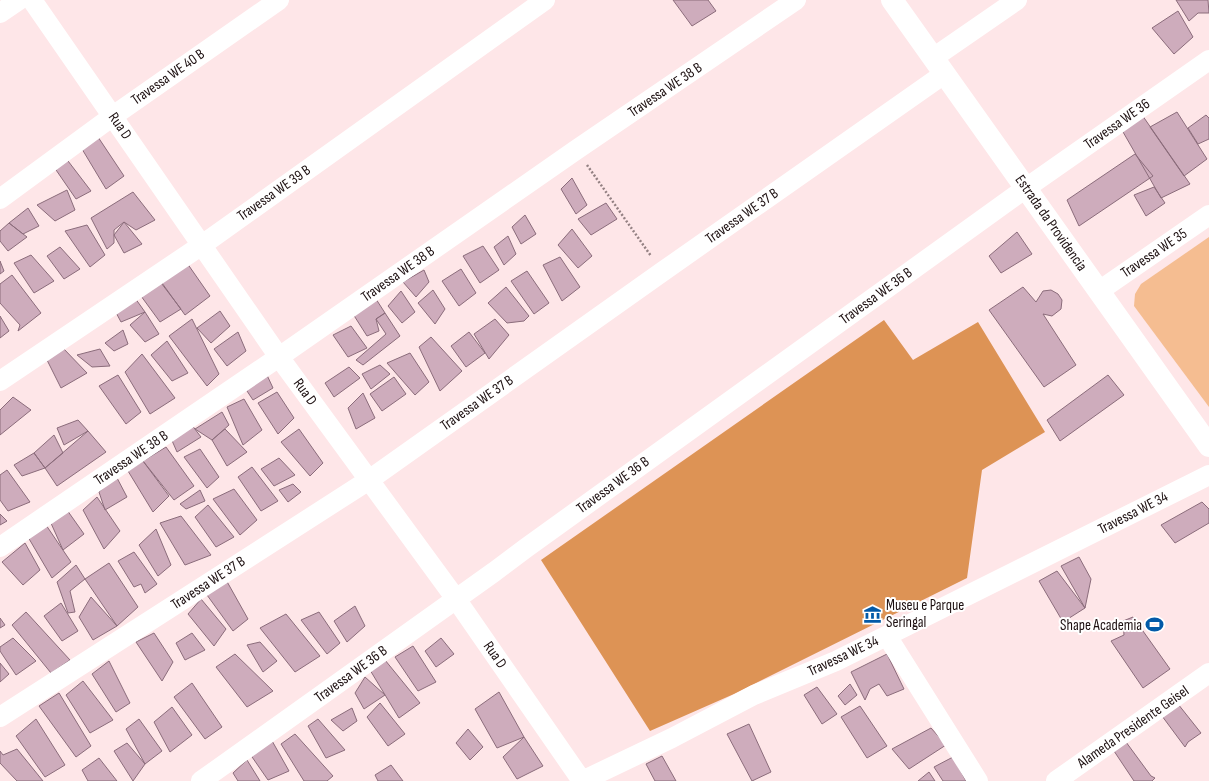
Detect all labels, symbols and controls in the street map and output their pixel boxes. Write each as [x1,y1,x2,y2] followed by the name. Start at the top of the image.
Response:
[128,45,209,109] street label: Travessa WE 40 B
[624,58,706,122] street label: Travessa WE 38 B
[1080,94,1154,154] street label: Travessa WE 36
[104,109,136,143] street label: Rua D
[234,161,315,225] street label: Travessa WE 39 B
[1011,171,1091,275] street label: Estrada da Providencia
[702,184,782,248] street label: Travessa WE 37 B
[1117,224,1191,282] street label: Travessa WE 35
[358,242,439,306] street label: Travessa WE 38 B
[836,263,916,329] street label: Travessa WE 36 B
[437,371,517,435] street label: Travessa WE 37 B
[289,375,321,409] street label: Rua D
[90,426,172,490] street label: Travessa WE 38 B
[573,452,653,518] street label: Travessa WE 36 B
[1095,487,1171,539] street label: Travessa WE 34
[167,552,249,614] street label: Travessa WE 37 B
[886,596,964,632] place label: Museu e Parque Seringal
[863,604,883,624] museum icon: Museu e Parque Seringal
[1145,615,1165,635] sports icon: Shape Academia
[1060,616,1142,635] place label: Shape Academia
[805,631,881,681] street label: Travessa WE 34
[479,638,511,672] street label: Rua D
[311,641,391,707] street label: Travessa WE 36 B
[1073,681,1193,773] street label: Alameda Presidente Geisel

